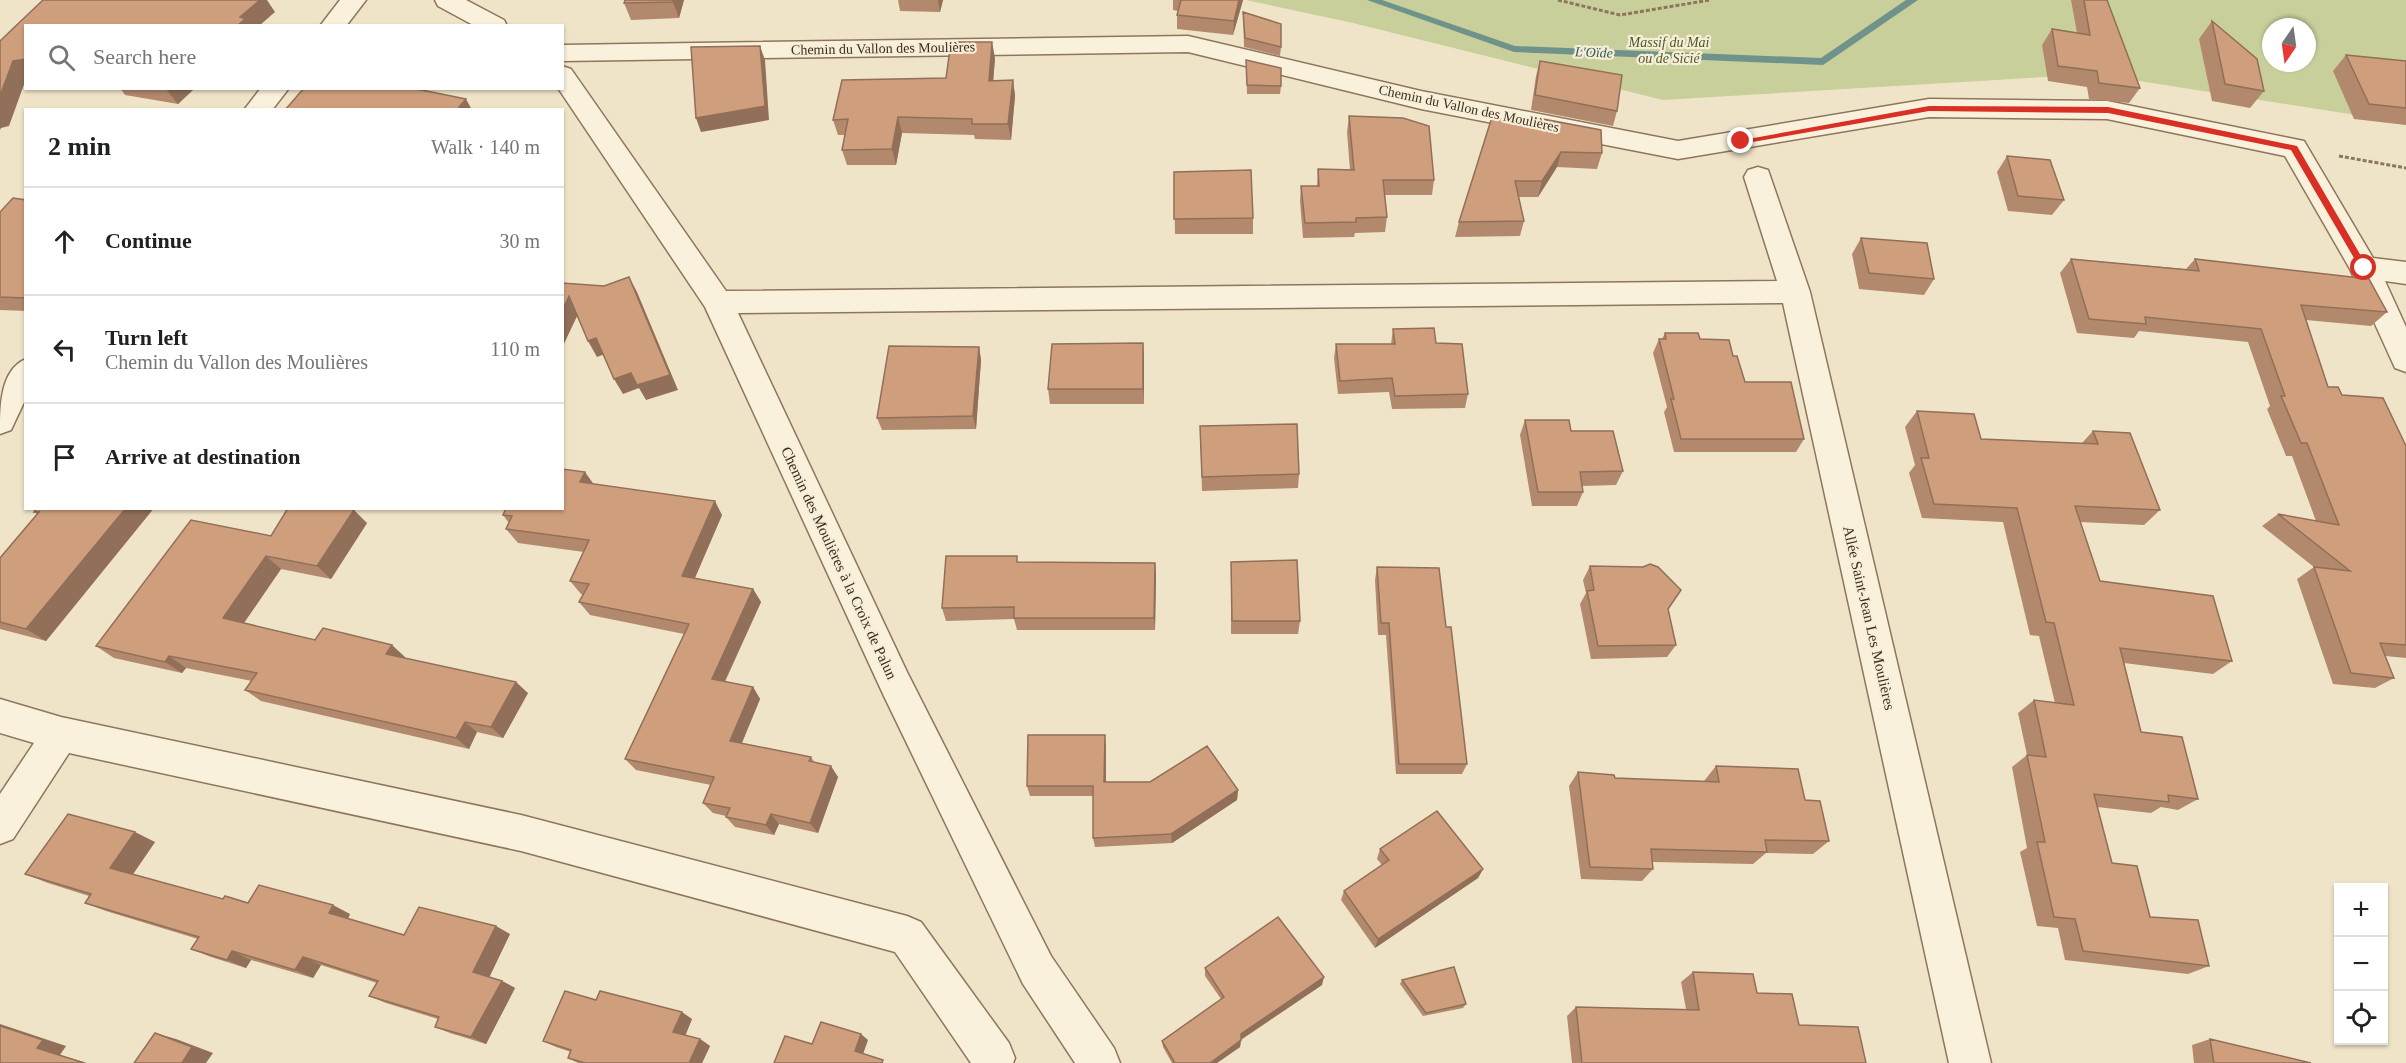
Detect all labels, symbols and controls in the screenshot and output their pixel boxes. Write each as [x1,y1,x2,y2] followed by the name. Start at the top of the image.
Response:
[2262,18,2316,72] north arrow
[24,24,564,90] search box
[1628,35,1710,66] park label: Massif du Mai ou de Sicié
[791,39,975,58] street label: Chemin du Vallon des Moulières
[45,41,78,74] icon: search
[93,44,196,69] text: Search here
[1574,44,1613,61] water label: L'Oïde
[1377,82,1560,135] street label: Chemin du Vallon des Moulières
[1727,127,1753,153] route end
[48,132,111,161] text: 2 min
[431,136,540,158] text: Walk · 140 m
[48,225,81,258] icon: ahead
[105,228,192,253] text: Continue
[499,230,540,252] text: 30 m
[2350,254,2376,280] route start
[105,325,188,350] text: Turn left
[48,333,81,366] icon: left
[490,338,540,360] text: 110 m
[105,351,368,373] text: Chemin du Vallon des Moulières
[48,441,81,474] icon: arrive
[105,444,301,469] text: Arrive at destination
[778,444,900,682] street label: Chemin des Moulières à la Croix de Palun
[1840,524,1898,712] street label: Allée Saint-Jean Les Moulières
[2334,883,2388,1045] map controls
[2334,883,2388,937] button: +
[2334,937,2388,991] button: −
[2334,991,2388,1045] button: locate

